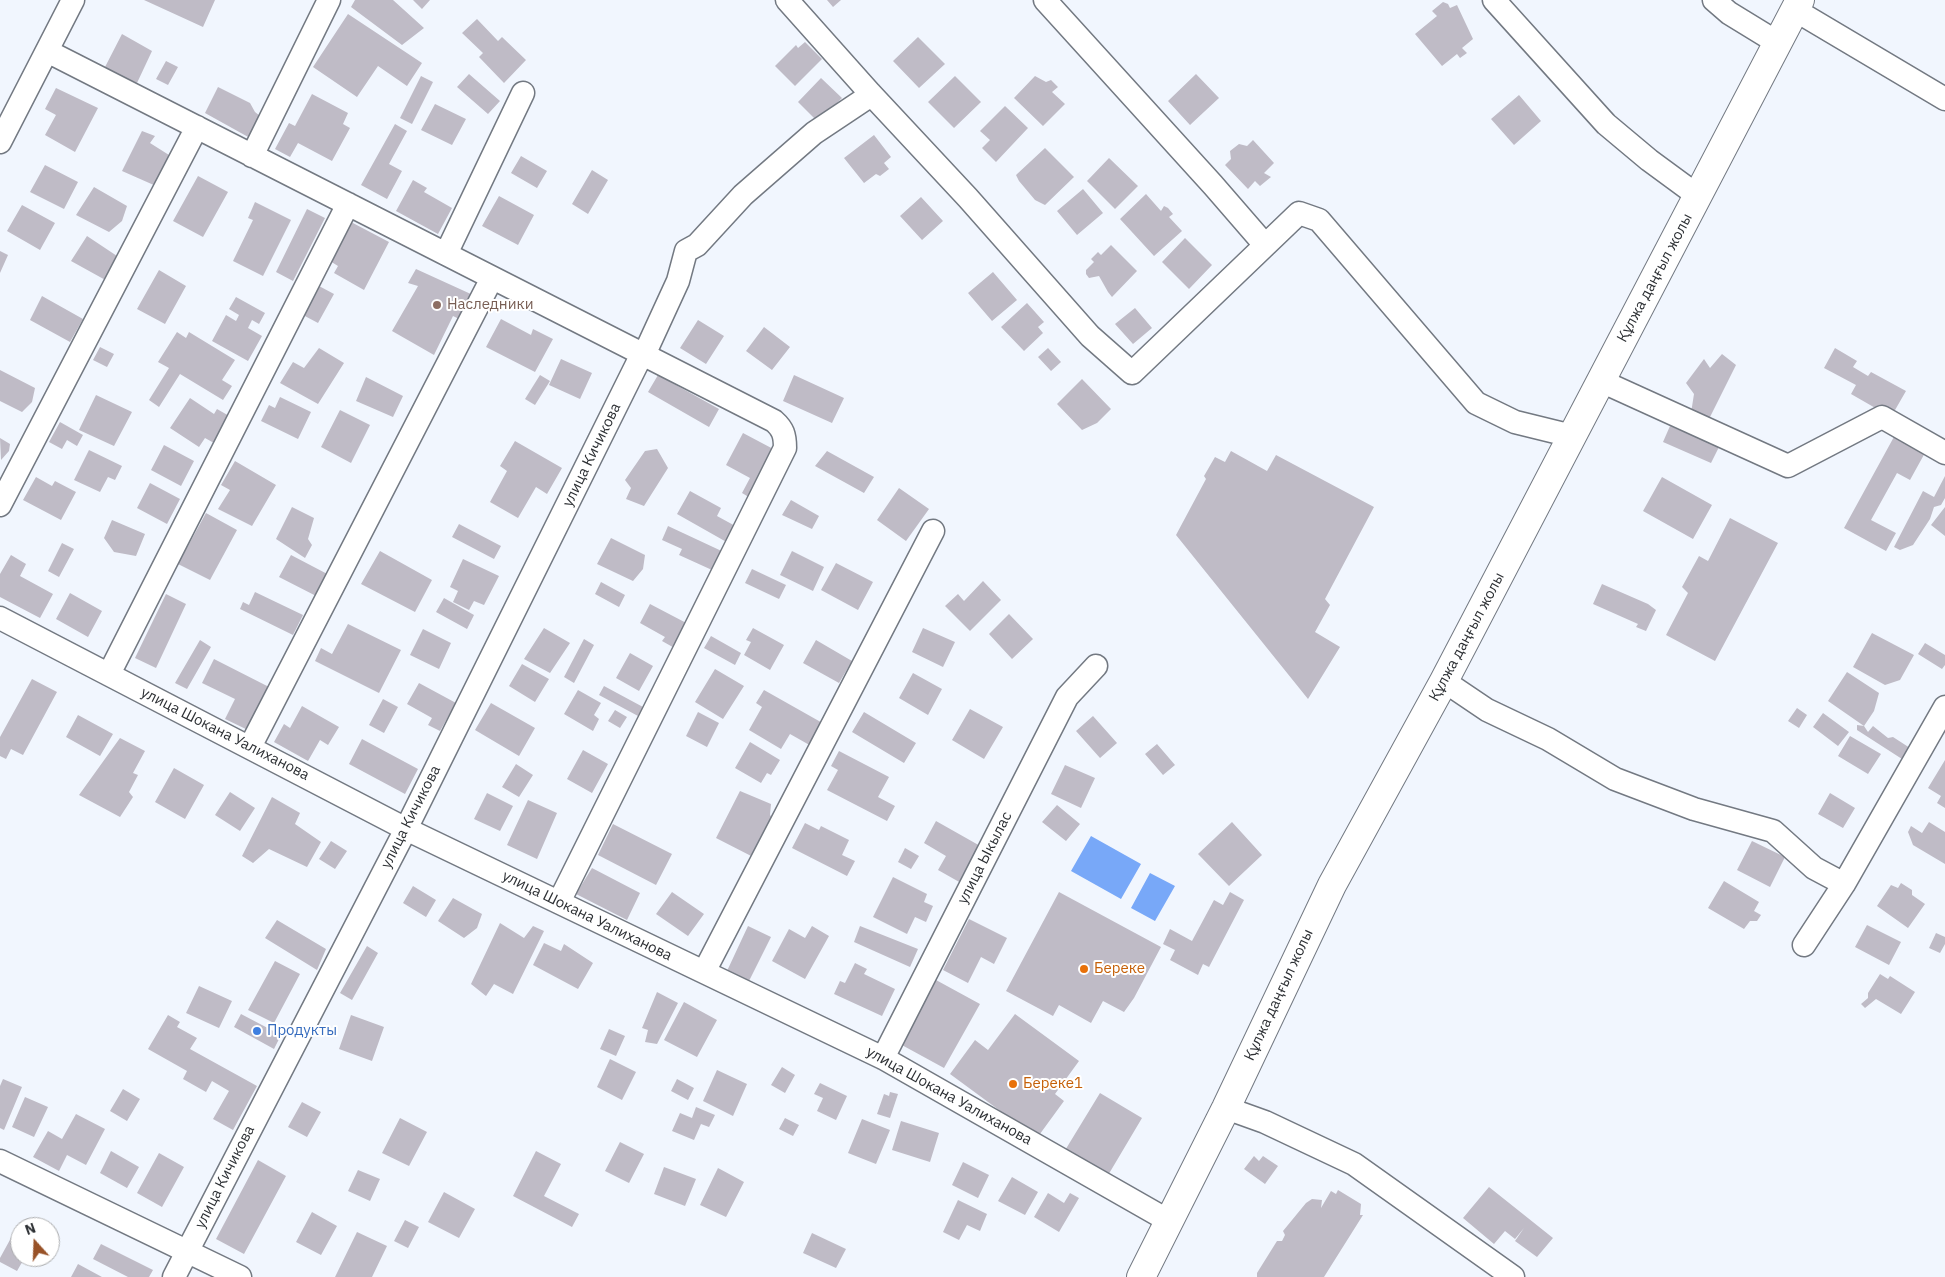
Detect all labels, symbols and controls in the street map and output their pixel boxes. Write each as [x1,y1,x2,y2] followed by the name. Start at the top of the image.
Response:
[1613,211,1697,345] street label: Құлжа даңғыл жолы
[447,296,534,314] place label: Наследники
[431,299,443,311] marker: Наследники
[559,400,625,510] street label: улица Кичикова
[1425,570,1509,704] street label: Құлжа даңғыл жолы
[138,684,312,784] street label: улица Шокана Уалиханова
[377,762,445,872] street label: улица Кичикова
[954,809,1016,907] street label: улица Ыкылас
[499,867,675,965] street label: улица Шокана Уалиханова
[1241,926,1317,1064] street label: Құлжа даңғыл жолы
[1094,960,1145,978] place label: Береке
[1078,963,1090,975] marker: Береке
[267,1022,337,1040] place label: Продукты
[251,1025,263,1037] marker: Продукты
[863,1043,1035,1149] street label: улица Шокана Уалиханова
[1023,1075,1083,1093] place label: Береке1
[1007,1078,1019,1090] marker: Береке1
[191,1122,259,1232] street label: улица Кичикова
[10,1217,60,1267] north arrow
[22,1219,38,1239] text: N

